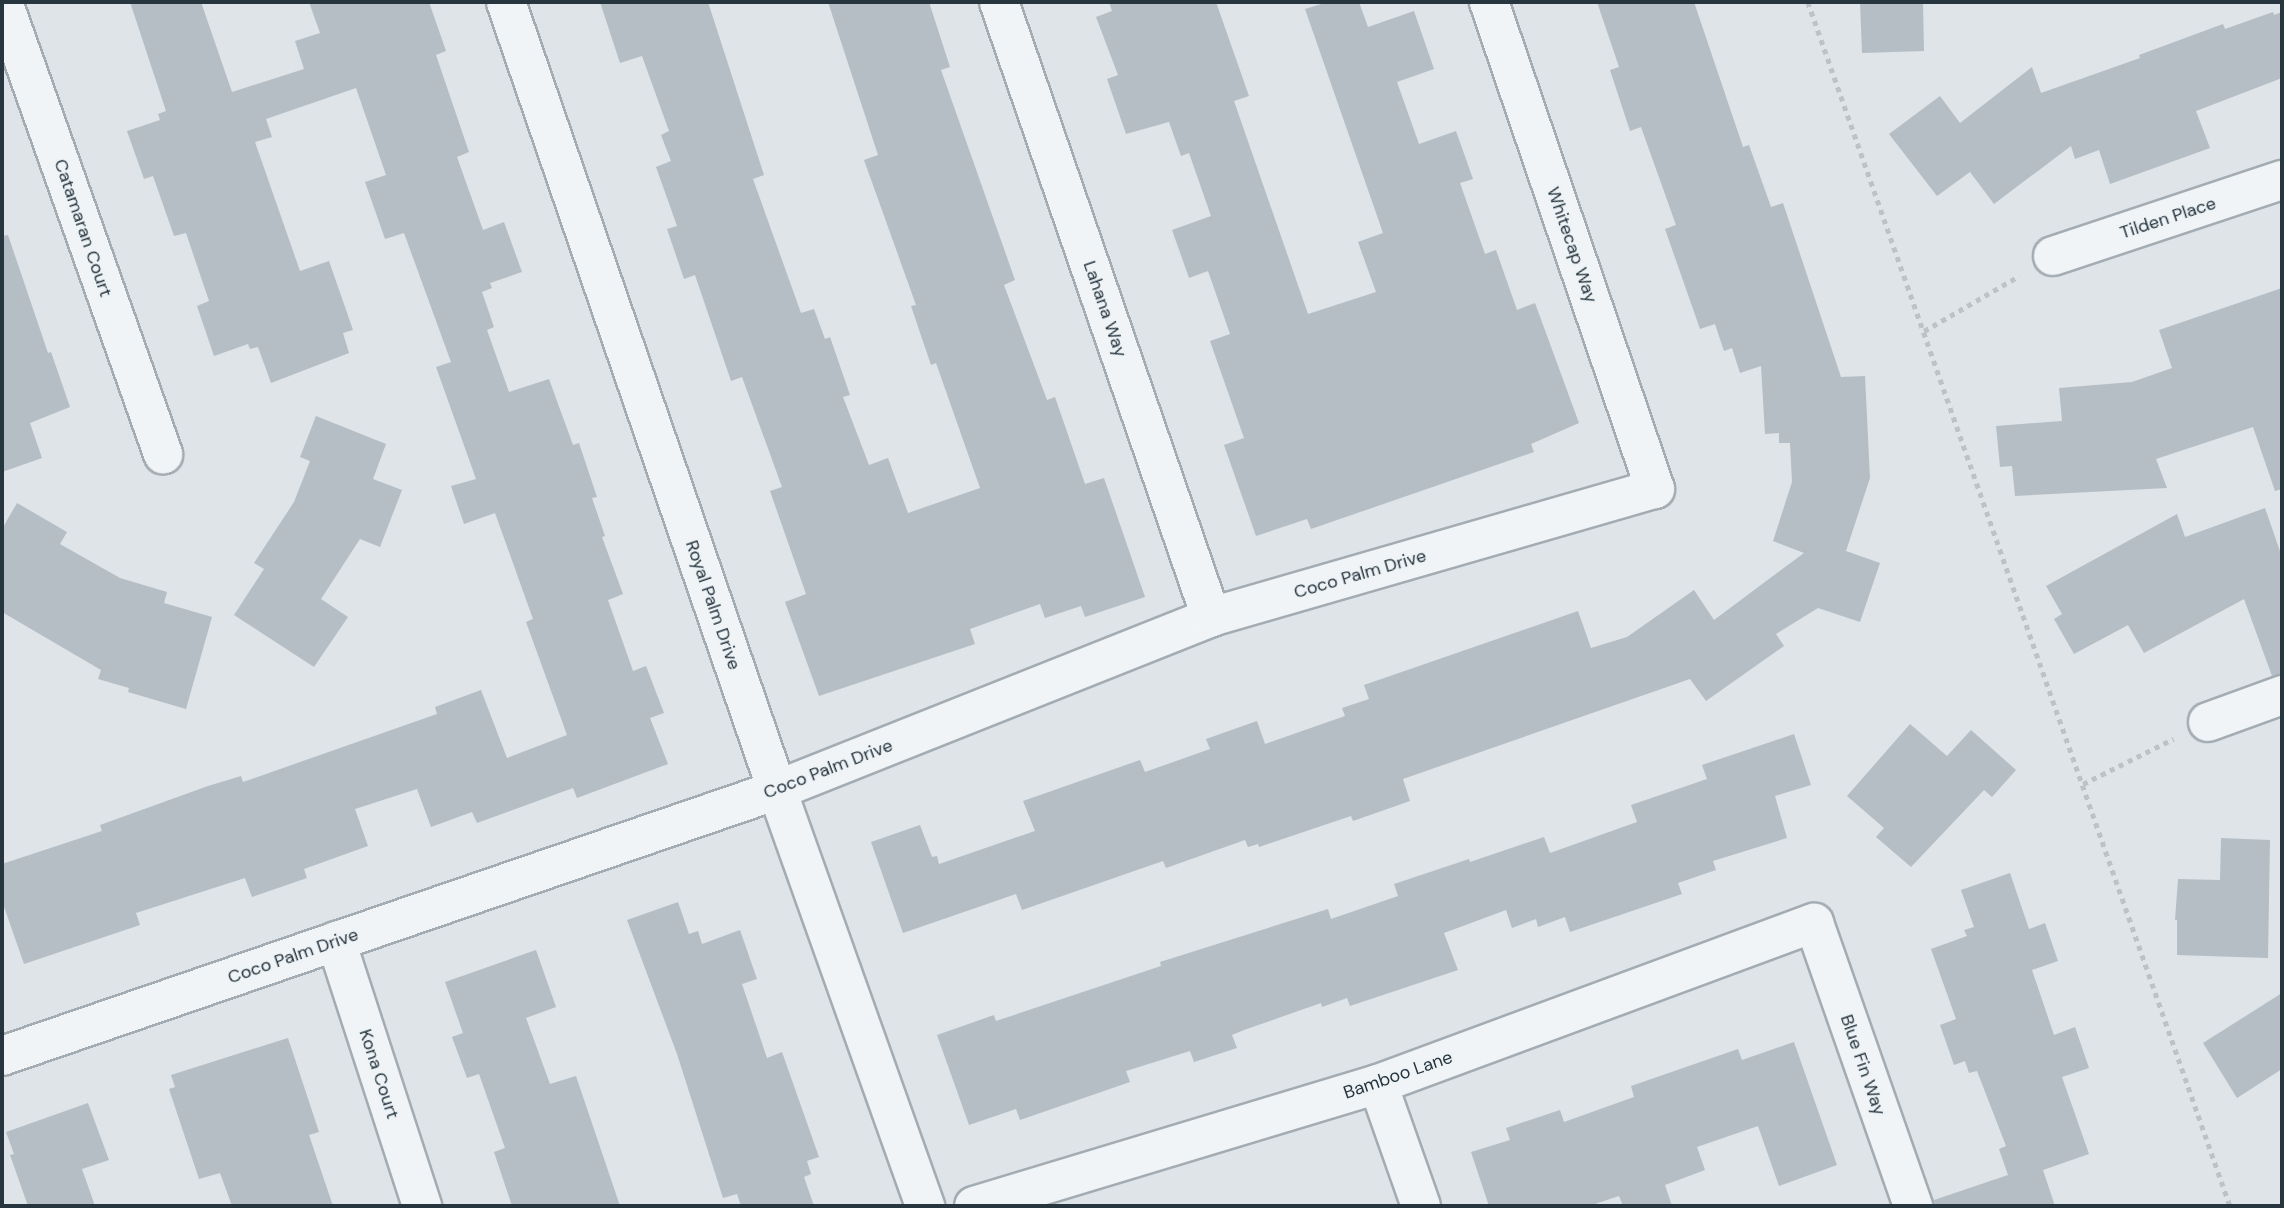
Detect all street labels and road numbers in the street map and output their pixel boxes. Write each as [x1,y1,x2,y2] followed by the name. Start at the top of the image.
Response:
[49,156,117,300] street label: Catamaran Court
[1542,184,1602,306] street label: Whitecap Way
[2117,192,2219,244] street label: Tilden Place
[1078,258,1132,360] street label: Lahana Way
[681,537,745,673] street label: Royal Palm Drive
[1291,545,1429,603] street label: Coco Palm Drive
[760,734,896,804] street label: Coco Palm Drive
[225,924,361,988] street label: Coco Palm Drive
[1836,1012,1890,1118] street label: Blue Fin Way
[354,1026,404,1122] street label: Kona Court
[1341,1046,1455,1104] street label: Bamboo Lane

